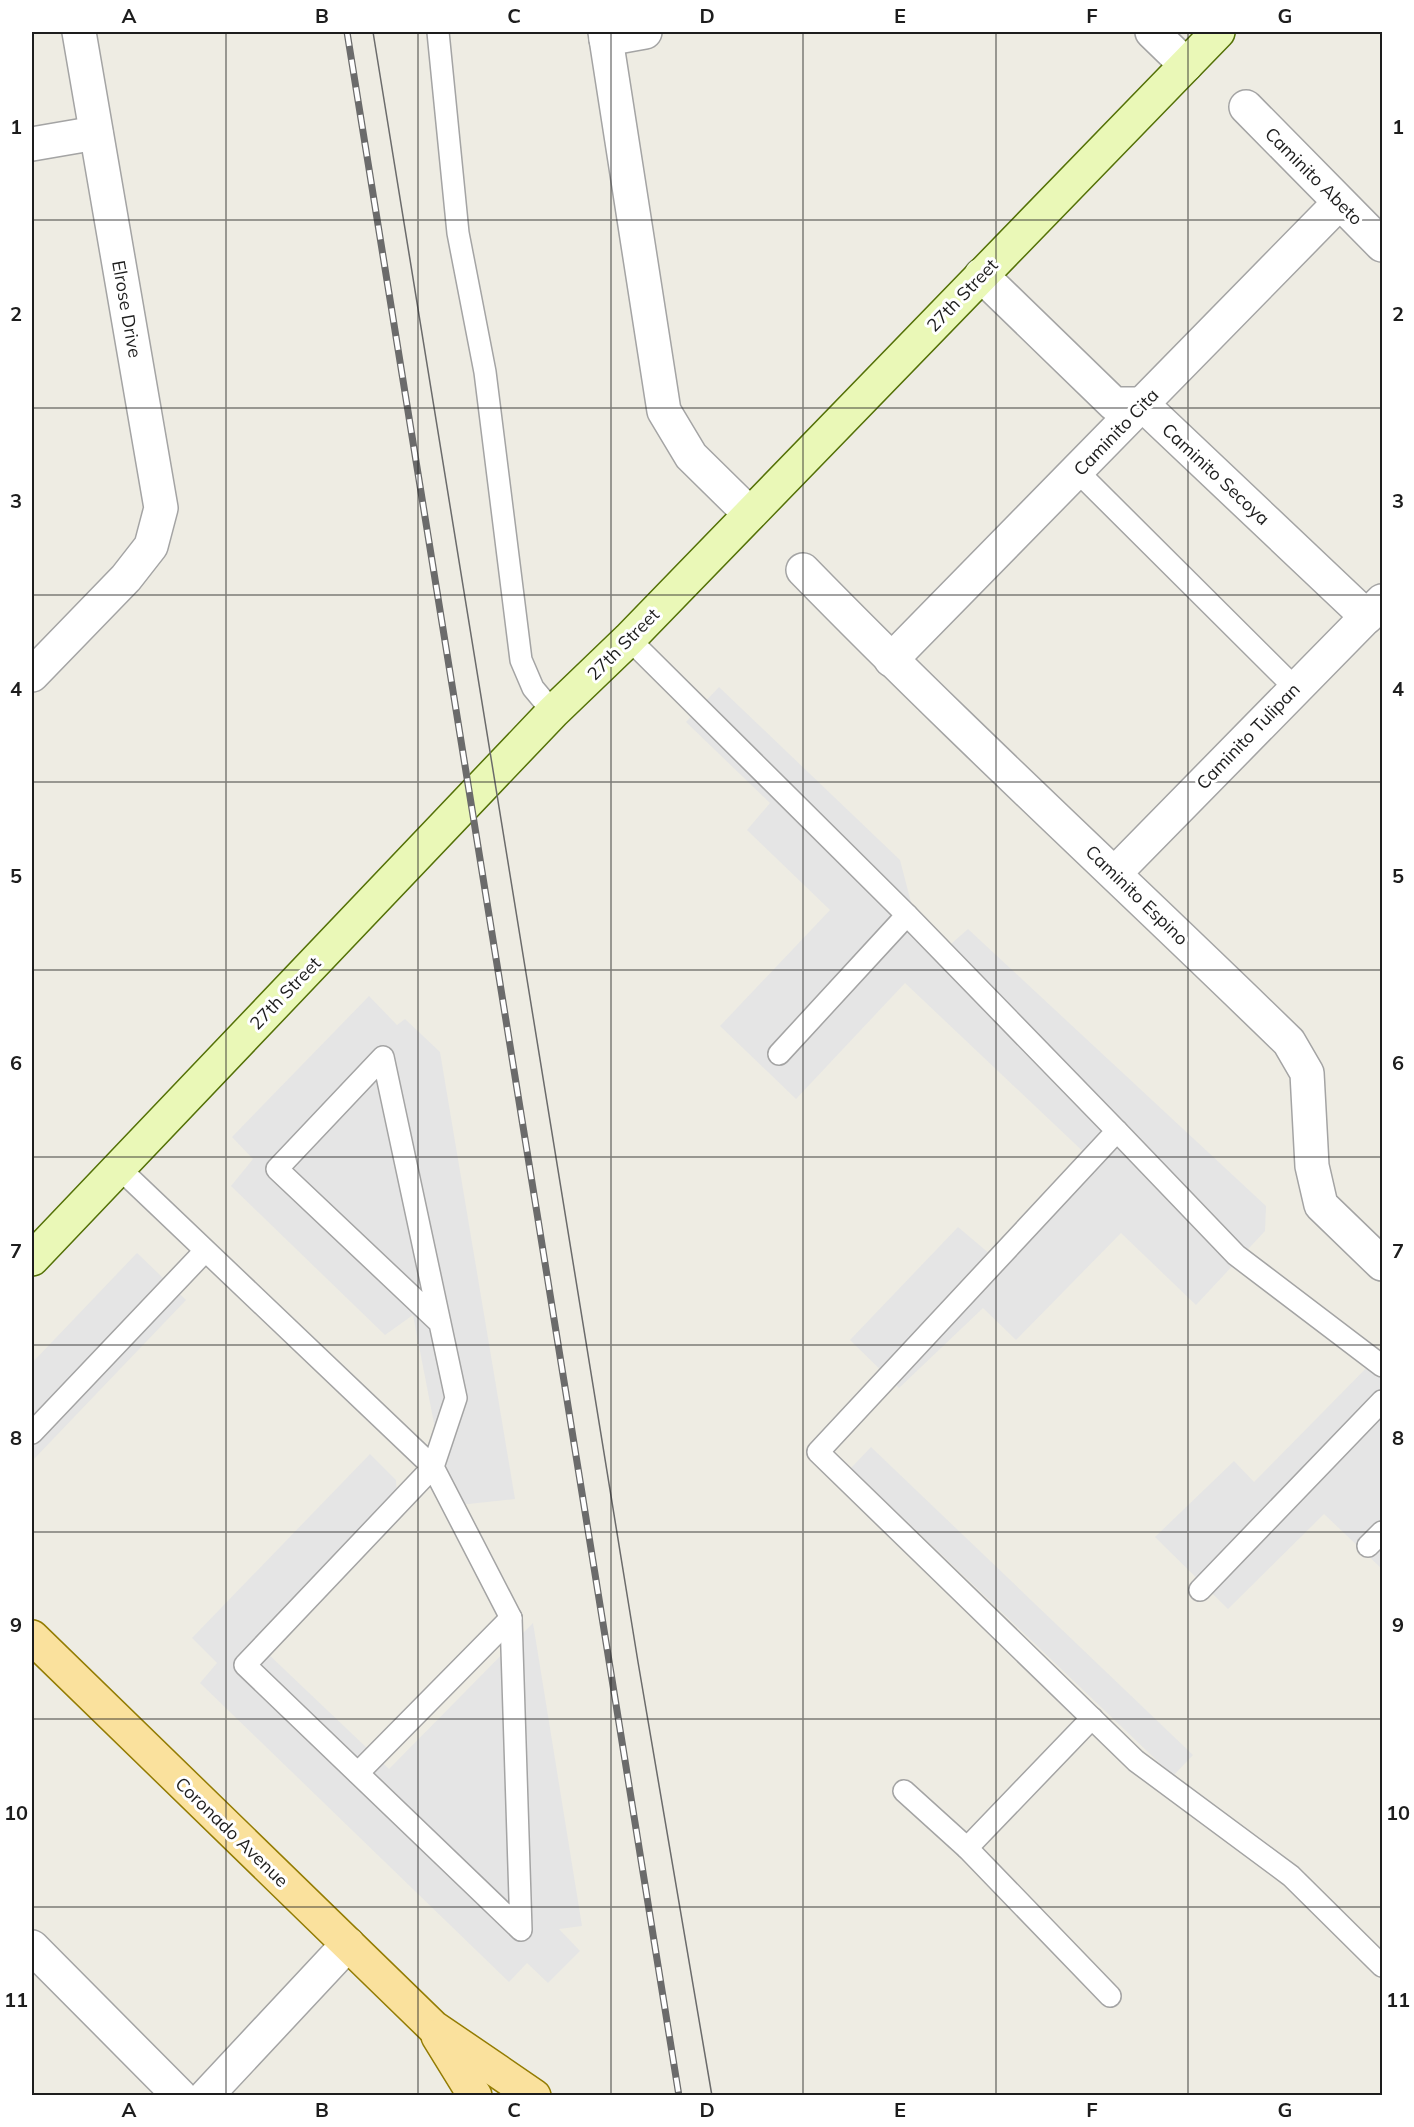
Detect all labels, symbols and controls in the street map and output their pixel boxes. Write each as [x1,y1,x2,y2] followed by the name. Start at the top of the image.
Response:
[122,3,137,28] text: A
[315,3,329,28] text: B
[507,3,521,28] text: C
[699,3,715,28] text: D
[894,3,906,28] text: E
[1086,3,1098,28] text: F
[1278,3,1292,28] text: G
[10,114,22,139] text: 1
[1392,114,1404,139] text: 1
[1260,122,1368,230] street label: Caminito Abeto
[921,254,1003,336] street label: 27th Street
[107,259,147,359] street label: Elrose Drive
[10,301,22,326] text: 2
[1392,301,1404,326] text: 2
[1069,384,1163,480] street label: Caminito Cita
[1157,418,1275,530] street label: Caminito Secoya
[10,488,22,513] text: 3
[1392,488,1404,513] text: 3
[582,603,664,685] street label: 27th Street
[10,676,22,701] text: 4
[1392,676,1404,701] text: 4
[1191,678,1305,794] street label: Caminito Tulipan
[1081,840,1193,950] street label: Caminito Espino
[10,863,22,888] text: 5
[1392,863,1404,888] text: 5
[244,952,326,1034] street label: 27th Street
[10,1050,22,1075] text: 6
[1392,1050,1404,1075] text: 6
[10,1238,22,1263] text: 7
[1392,1238,1404,1263] text: 7
[10,1425,22,1450] text: 8
[1392,1425,1404,1450] text: 8
[10,1612,22,1637] text: 9
[1392,1612,1404,1637] text: 9
[171,1772,293,1892] street label: Coronado Avenue
[4,1800,28,1825] text: 10
[1386,1800,1410,1825] text: 10
[4,1987,28,2012] text: 11
[1386,1987,1410,2012] text: 11
[122,2097,137,2122] text: A
[315,2097,329,2122] text: B
[507,2097,521,2122] text: C
[699,2097,715,2122] text: D
[894,2097,906,2122] text: E
[1086,2097,1098,2122] text: F
[1278,2097,1292,2122] text: G

